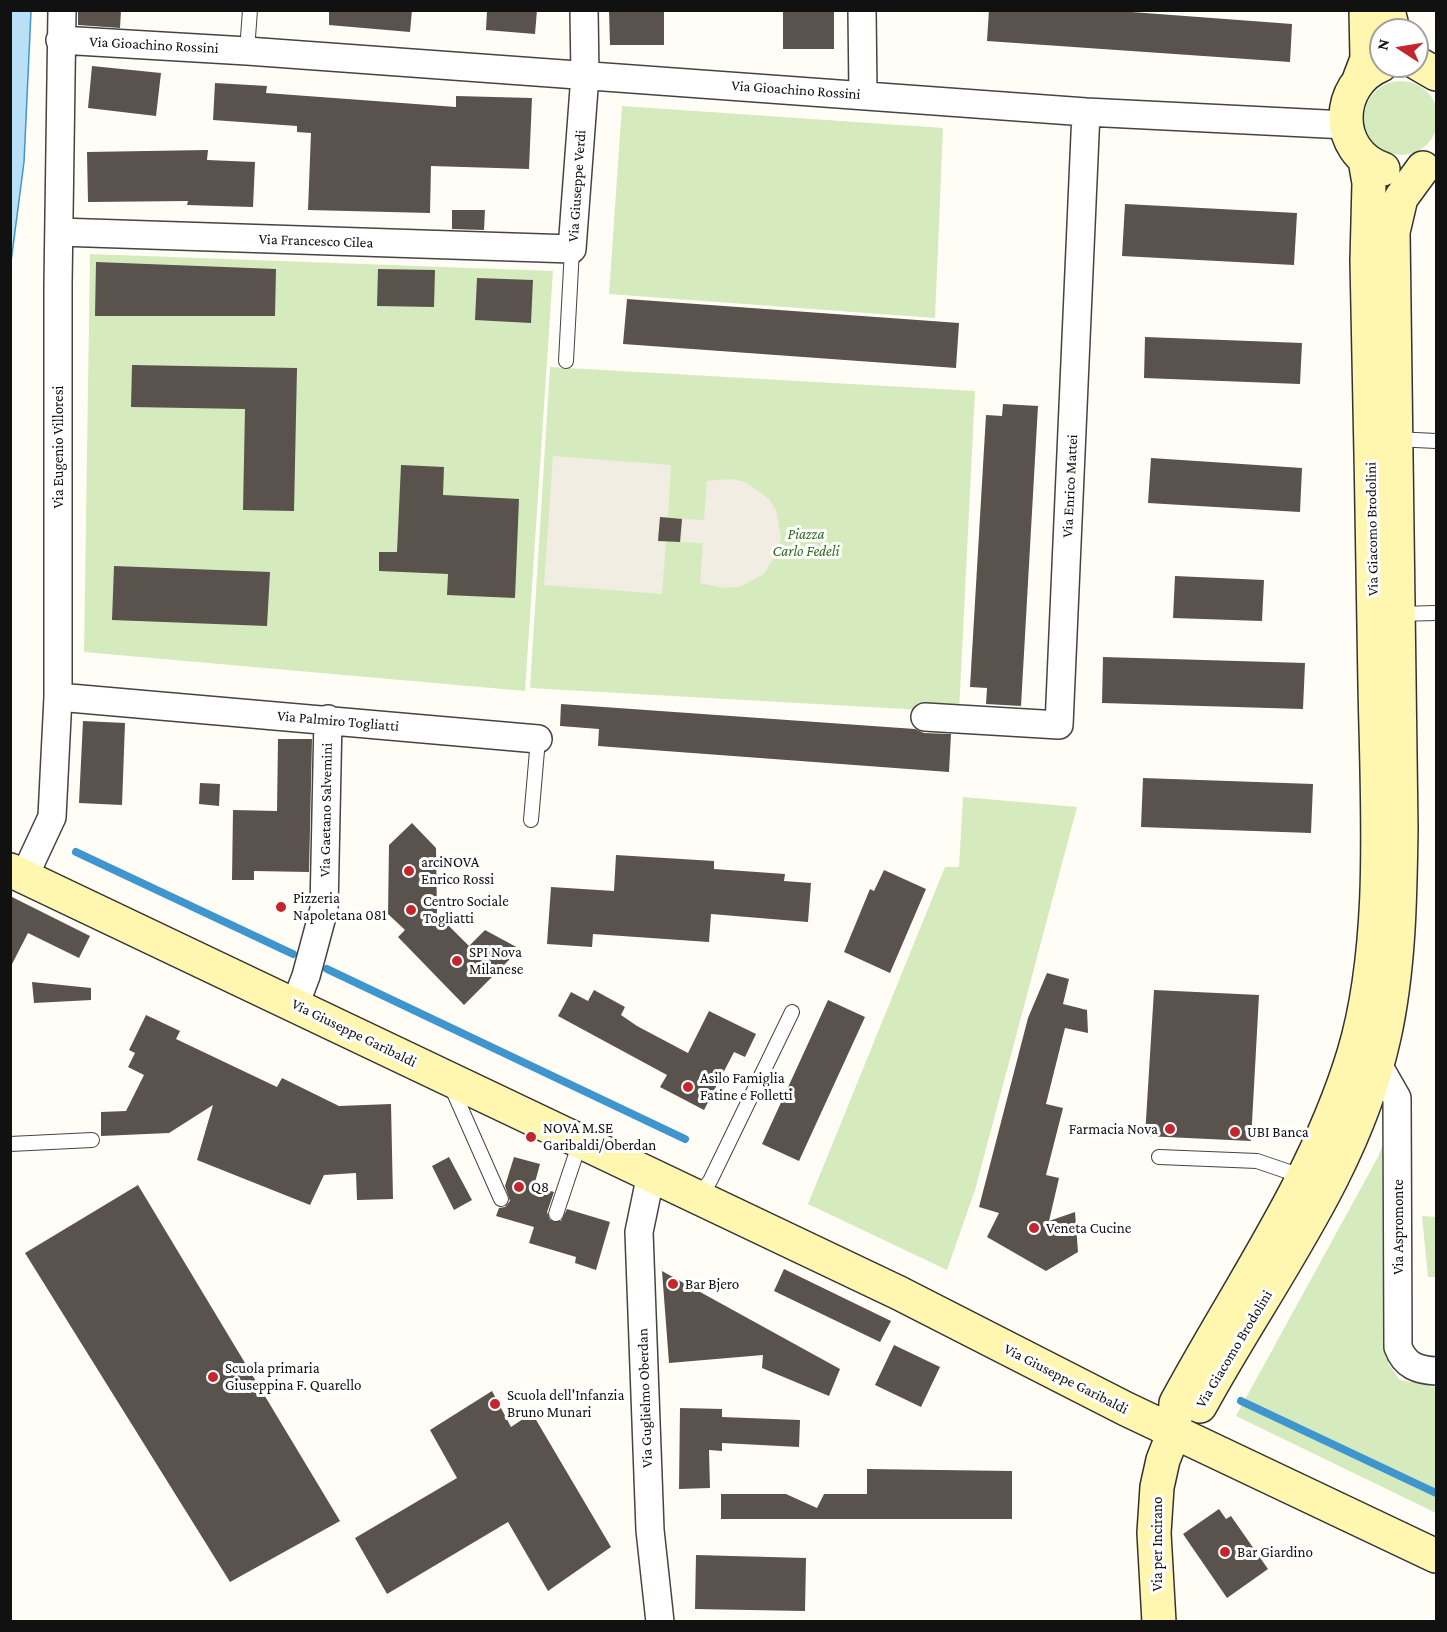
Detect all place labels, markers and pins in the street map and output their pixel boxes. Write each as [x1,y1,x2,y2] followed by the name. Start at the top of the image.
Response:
[421,853,494,888] place label: arciNOVA Enrico Rossi
[402,864,416,878] marker: arciNOVA Enrico Rossi
[293,889,387,924] place label: Pizzeria Napoletana 081
[423,892,509,927] place label: Centro Sociale Togliatti
[274,900,288,914] marker: Pizzeria Napoletana 081
[404,903,418,917] marker: Centro Sociale Togliatti
[469,943,523,978] place label: SPI Nova Milanese
[450,954,464,968] marker: SPI Nova Milanese
[700,1069,793,1104] place label: Asilo Famiglia Fatine e Folletti
[681,1080,695,1094] marker: Asilo Famiglia Fatine e Folletti
[543,1119,656,1154] place label: NOVA M.SE Garibaldi/Oberdan
[1069,1120,1158,1138] place label: Farmacia Nova
[1163,1122,1177,1136] marker: Farmacia Nova
[1247,1123,1309,1141] place label: UBI Banca
[1228,1125,1242,1139] marker: UBI Banca
[524,1130,538,1144] marker: NOVA M.SE Garibaldi/Oberdan
[531,1178,549,1196] place label: Q8
[512,1180,526,1194] marker: Q8
[1046,1219,1131,1237] place label: Veneta Cucine
[1027,1221,1041,1235] marker: Veneta Cucine
[685,1275,739,1293] place label: Bar Bjero
[666,1277,680,1291] marker: Bar Bjero
[225,1359,362,1394] place label: Scuola primaria Giuseppina F. Quarello
[206,1370,220,1384] marker: Scuola primaria Giuseppina F. Quarello
[507,1386,624,1421] place label: Scuola dell'Infanzia Bruno Munari
[488,1397,502,1411] marker: Scuola dell'Infanzia Bruno Munari
[1237,1543,1313,1561] place label: Bar Giardino
[1218,1545,1232,1559] marker: Bar Giardino

